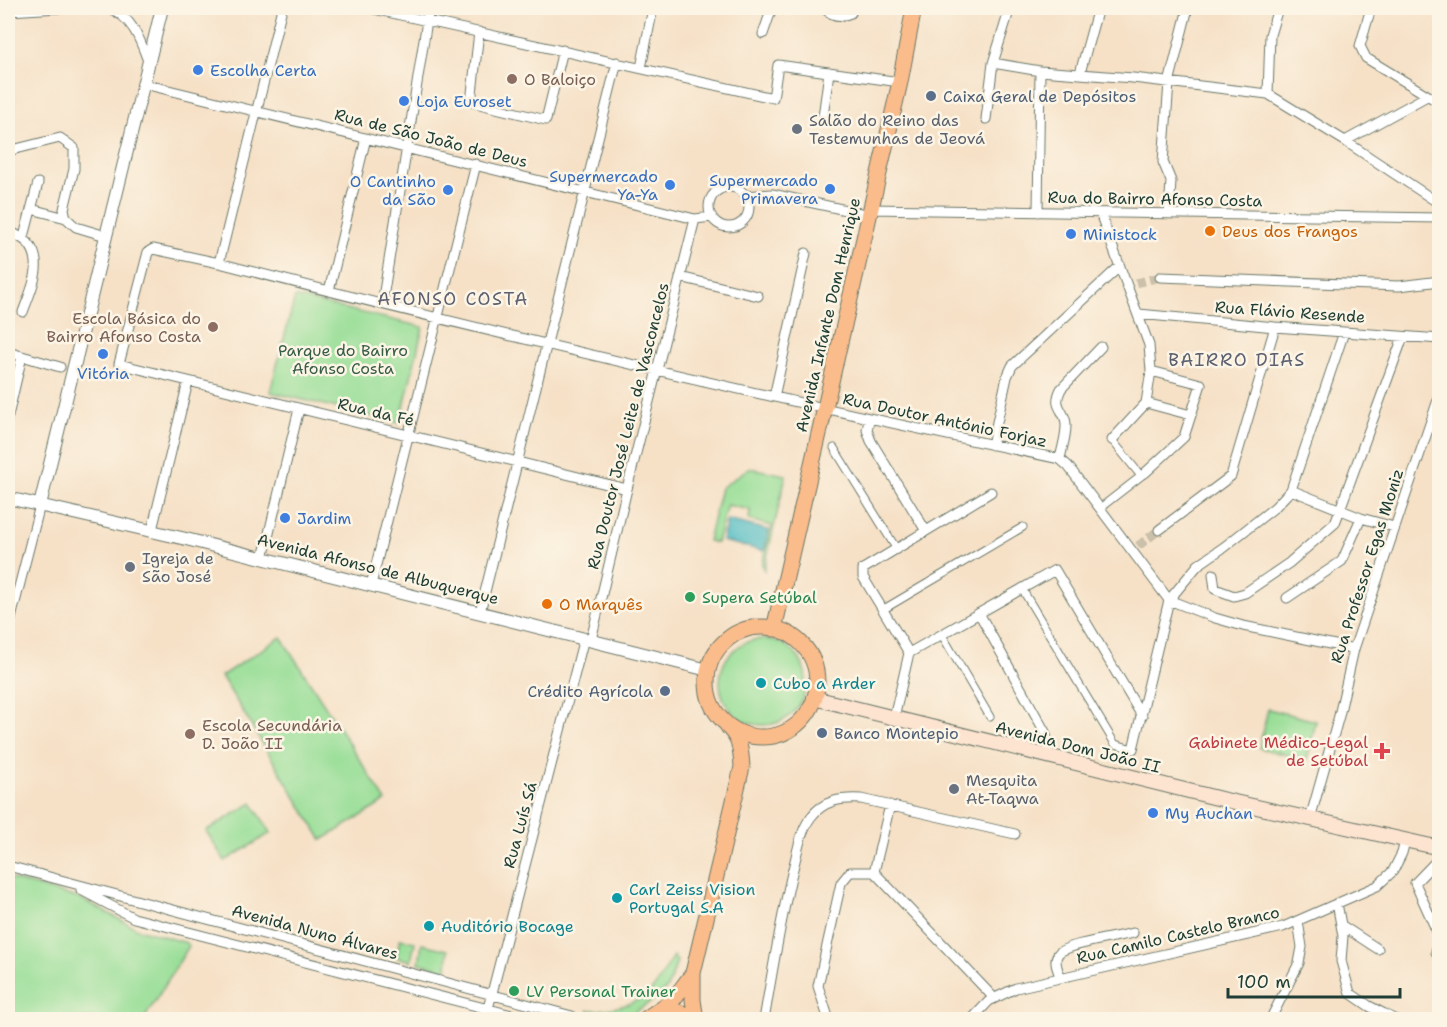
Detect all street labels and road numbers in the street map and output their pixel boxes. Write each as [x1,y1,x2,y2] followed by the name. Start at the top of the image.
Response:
[332,104,530,172] street label: Rua de São João de Deus
[1047,187,1263,211] street label: Rua do Bairro Afonso Costa
[791,196,865,434] street label: Avenida Infante Dom Henrique
[582,280,674,571] street label: Rua Doutor José Leite de Vasconcelos
[1214,296,1366,328] street label: Rua Flávio Resende
[841,388,1049,452] street label: Rua Doutor António Forjaz
[336,393,416,431] street label: Rua da Fé
[1326,466,1408,666] street label: Rua Professor Egas Moniz
[255,529,501,609] street label: Avenida Afonso de Albuquerque
[993,716,1163,778] street label: Avenida Dom João II
[498,779,542,871] street label: Rua Luís Sá
[229,900,401,964] street label: Avenida Nuno Álvares
[1074,901,1282,969] street label: Rua Camilo Castelo Branco

